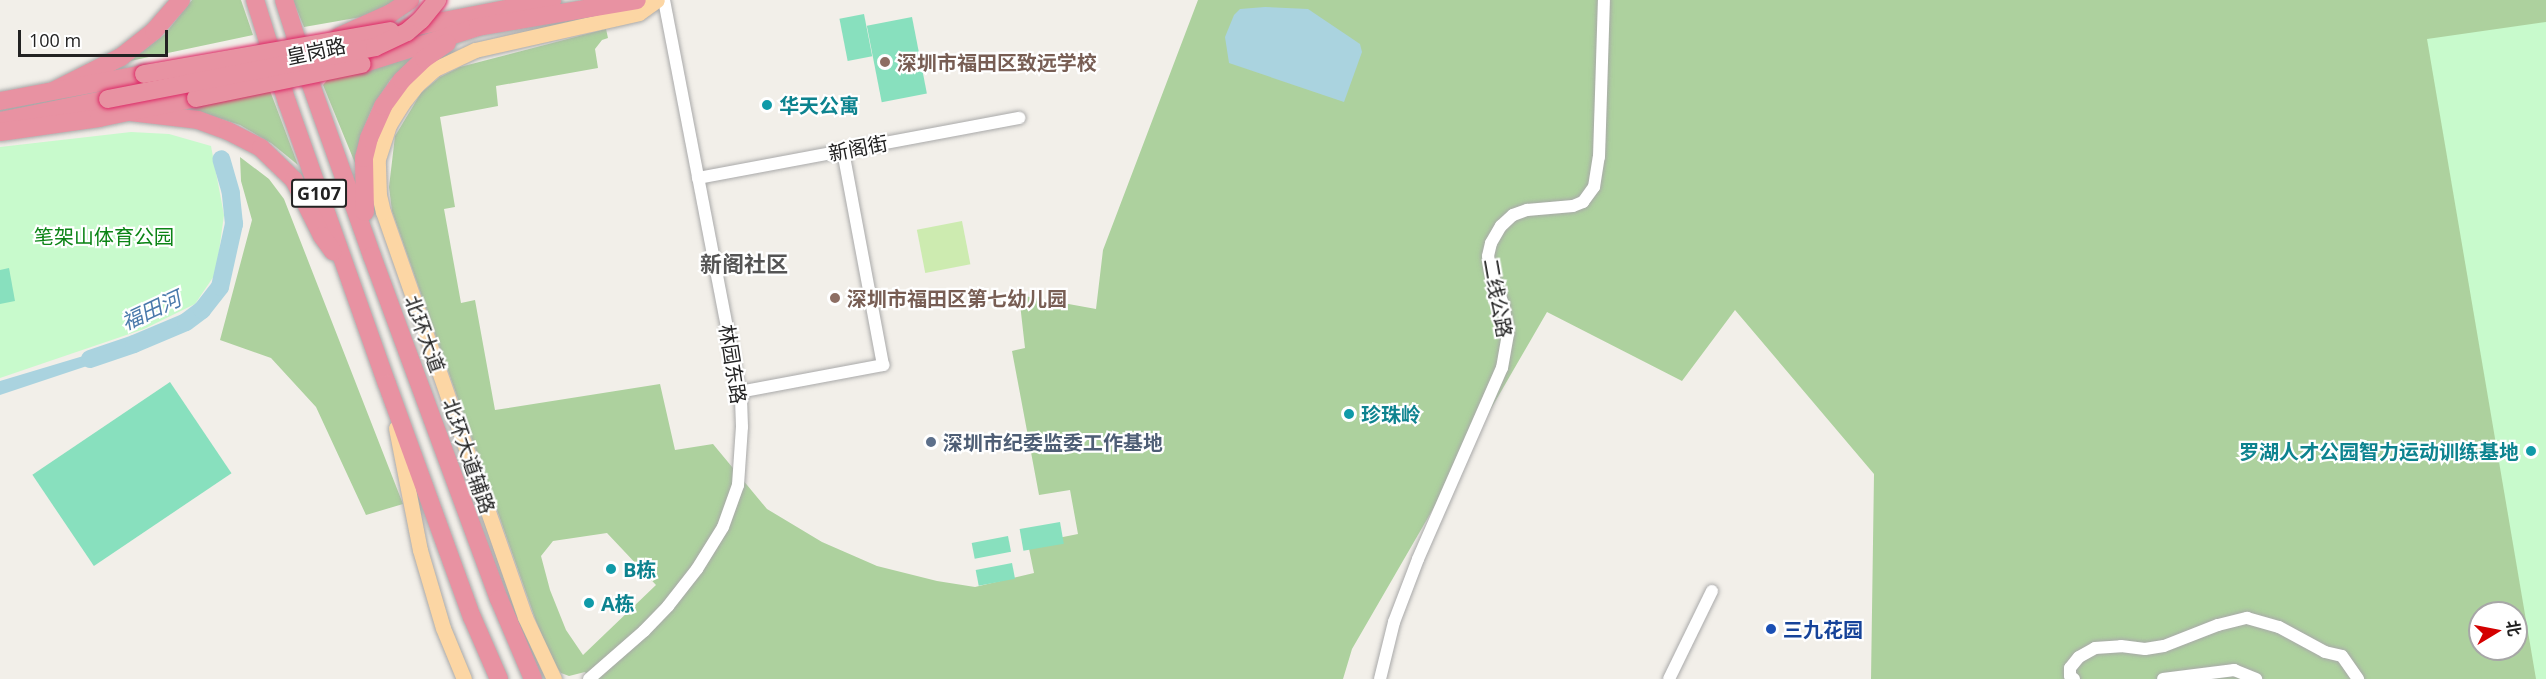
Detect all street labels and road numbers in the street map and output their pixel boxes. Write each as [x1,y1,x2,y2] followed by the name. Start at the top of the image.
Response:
[284,33,348,69] street label: 皇岗路
[826,130,890,166] street label: 新阁街
[290,178,348,208] road number: G107
[1479,257,1517,339] street label: 二线公路
[400,292,450,376] street label: 北环大道
[715,323,751,405] street label: 林园东路
[438,395,500,517] street label: 北环大道辅路

